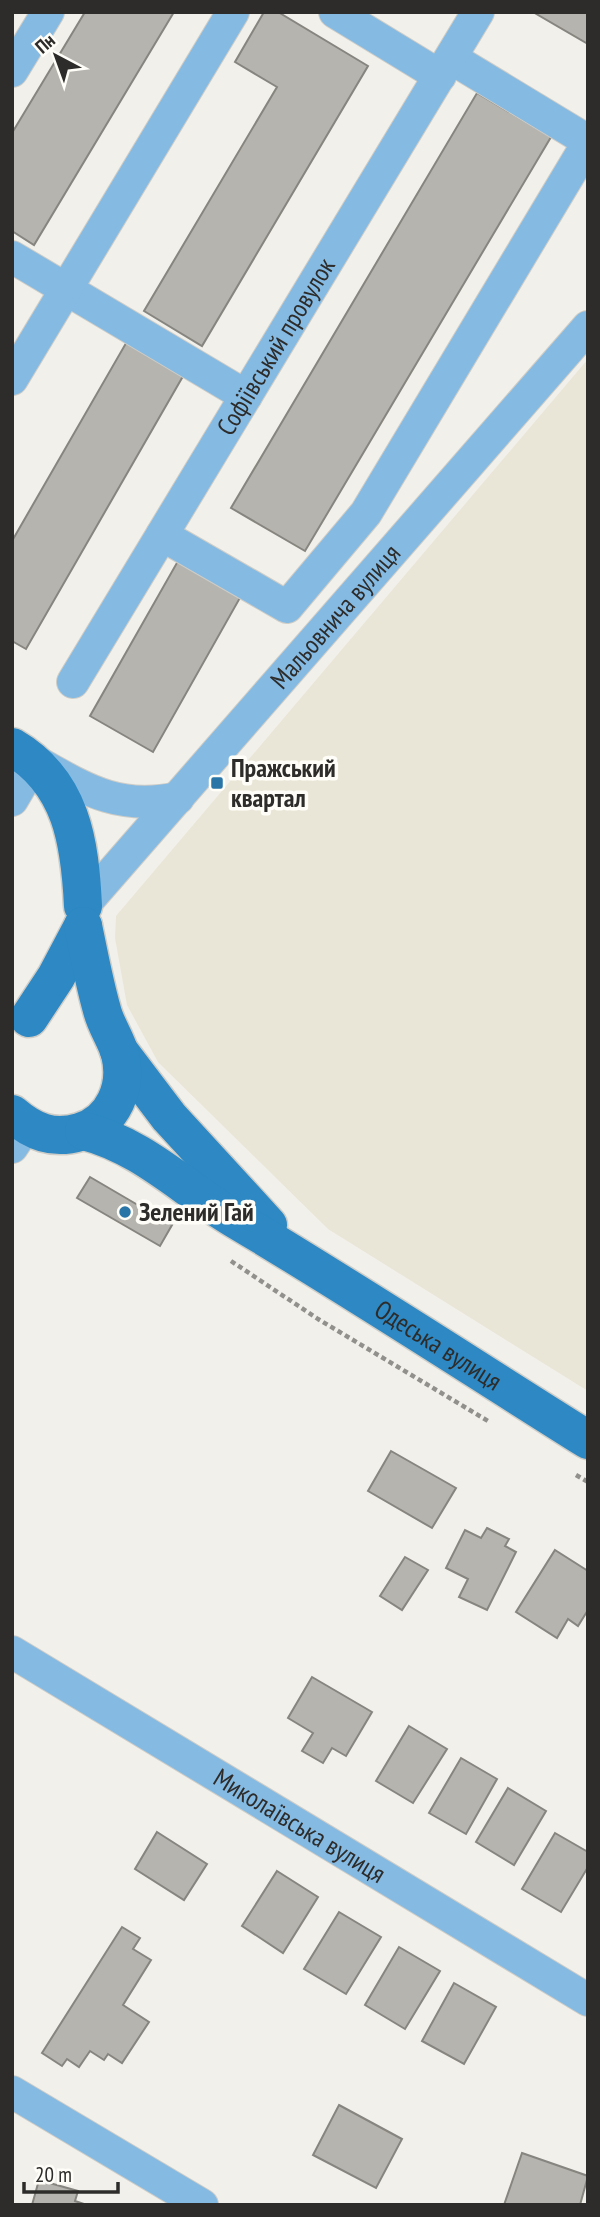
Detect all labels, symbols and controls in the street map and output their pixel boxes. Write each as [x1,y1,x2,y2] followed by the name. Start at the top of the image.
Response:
[21,21,91,91] north arrow
[30,28,60,58] text: Пн
[209,251,342,441] street label: Софіївський провулок
[263,537,407,695] street label: Мальовнича вулиця
[231,751,336,814] place label: Пражський квартал
[209,775,225,791] marker: Пражський квартал
[139,1195,254,1228] place label: Зелений Гай
[117,1204,133,1220] marker: Зелений Гай
[369,1292,508,1397] street label: Одеська вулиця
[208,1761,392,1890] street label: Миколаївська вулиця
[24,2150,119,2194] scale bar
[35,2161,72,2188] text: 20 m

